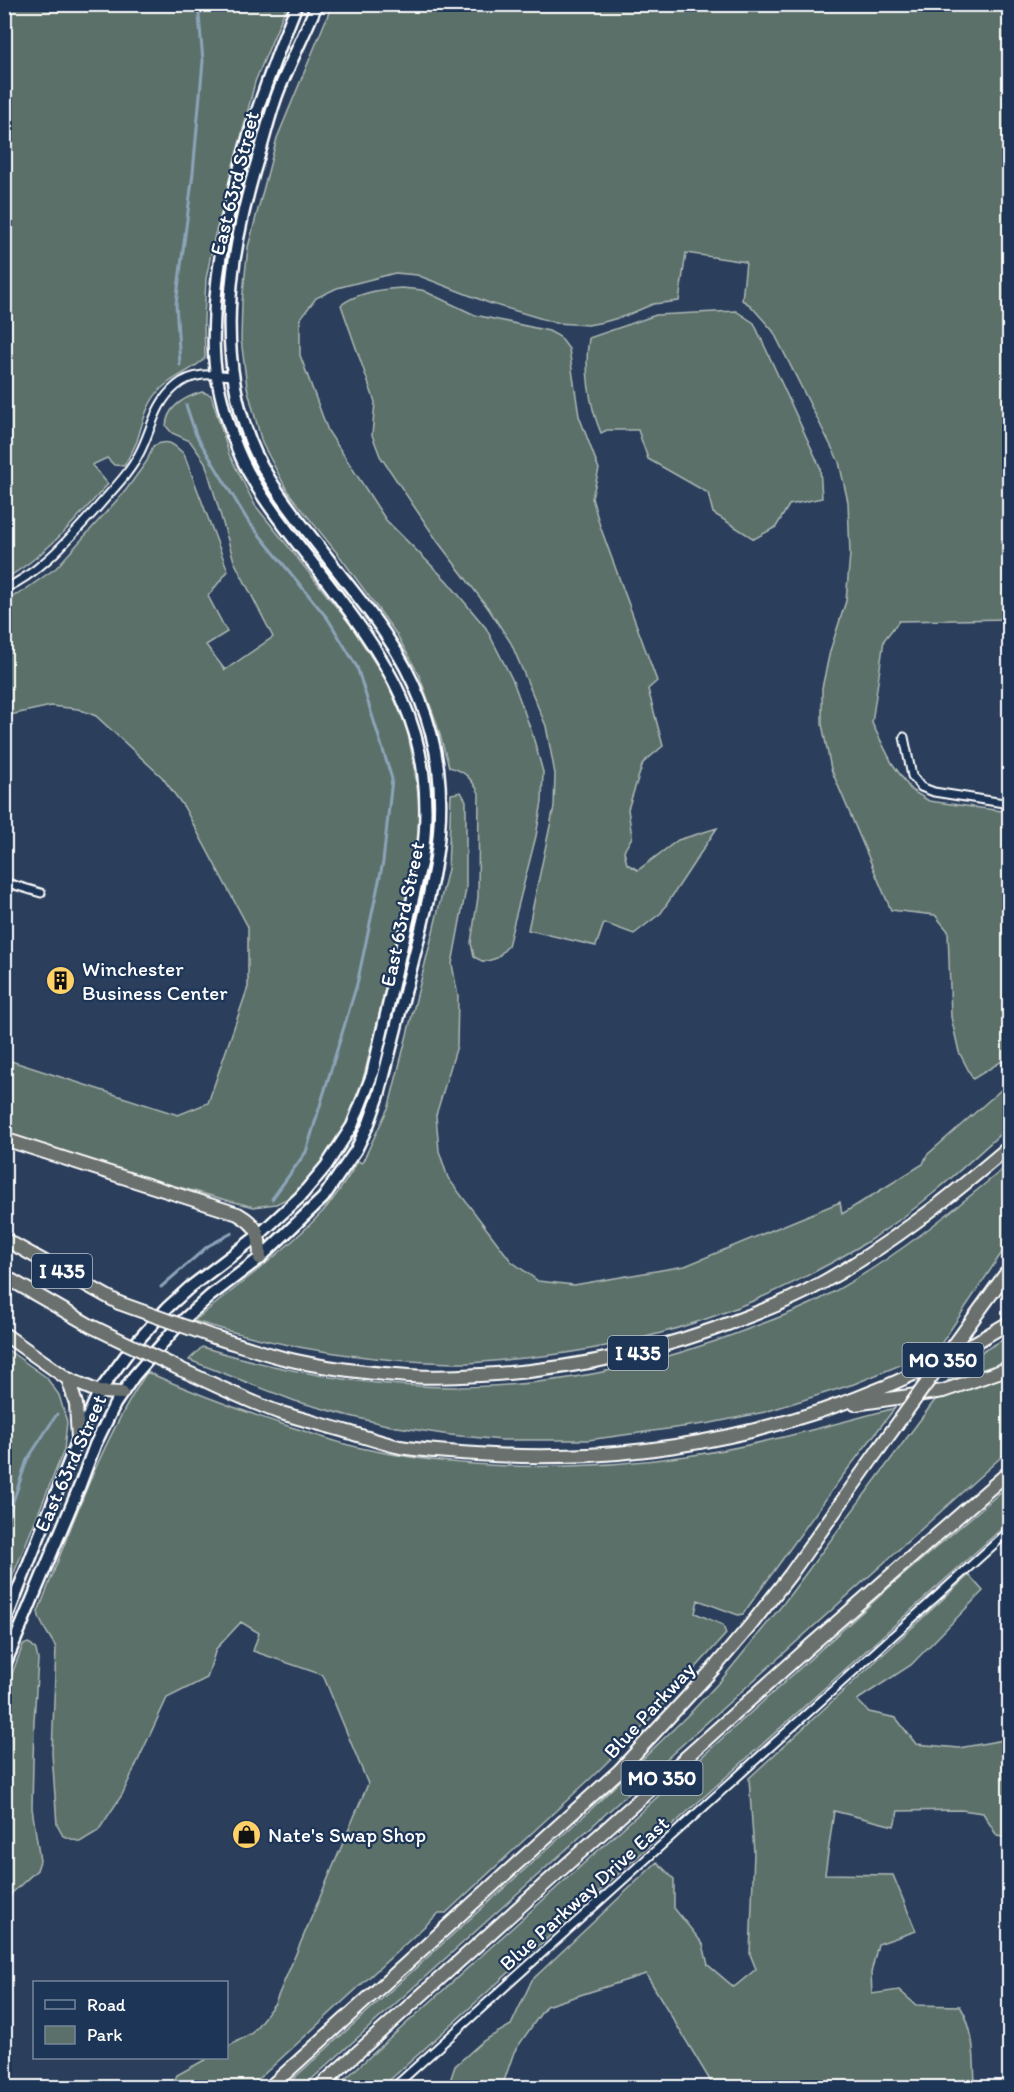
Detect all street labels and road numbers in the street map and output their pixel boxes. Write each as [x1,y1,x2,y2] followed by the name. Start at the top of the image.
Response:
[204,108,264,258] street label: East 63rd Street
[374,839,430,989] street label: East 63rd Street
[32,1254,92,1288] road number: I 435
[608,1336,668,1370] road number: I 435
[902,1343,984,1377] road number: MO 350
[29,1390,111,1535] street label: East 63rd Street
[598,1657,700,1763] street label: Blue Parkway
[622,1761,702,1795] road number: MO 350
[494,1810,674,1976] street label: Blue Parkway Drive East

